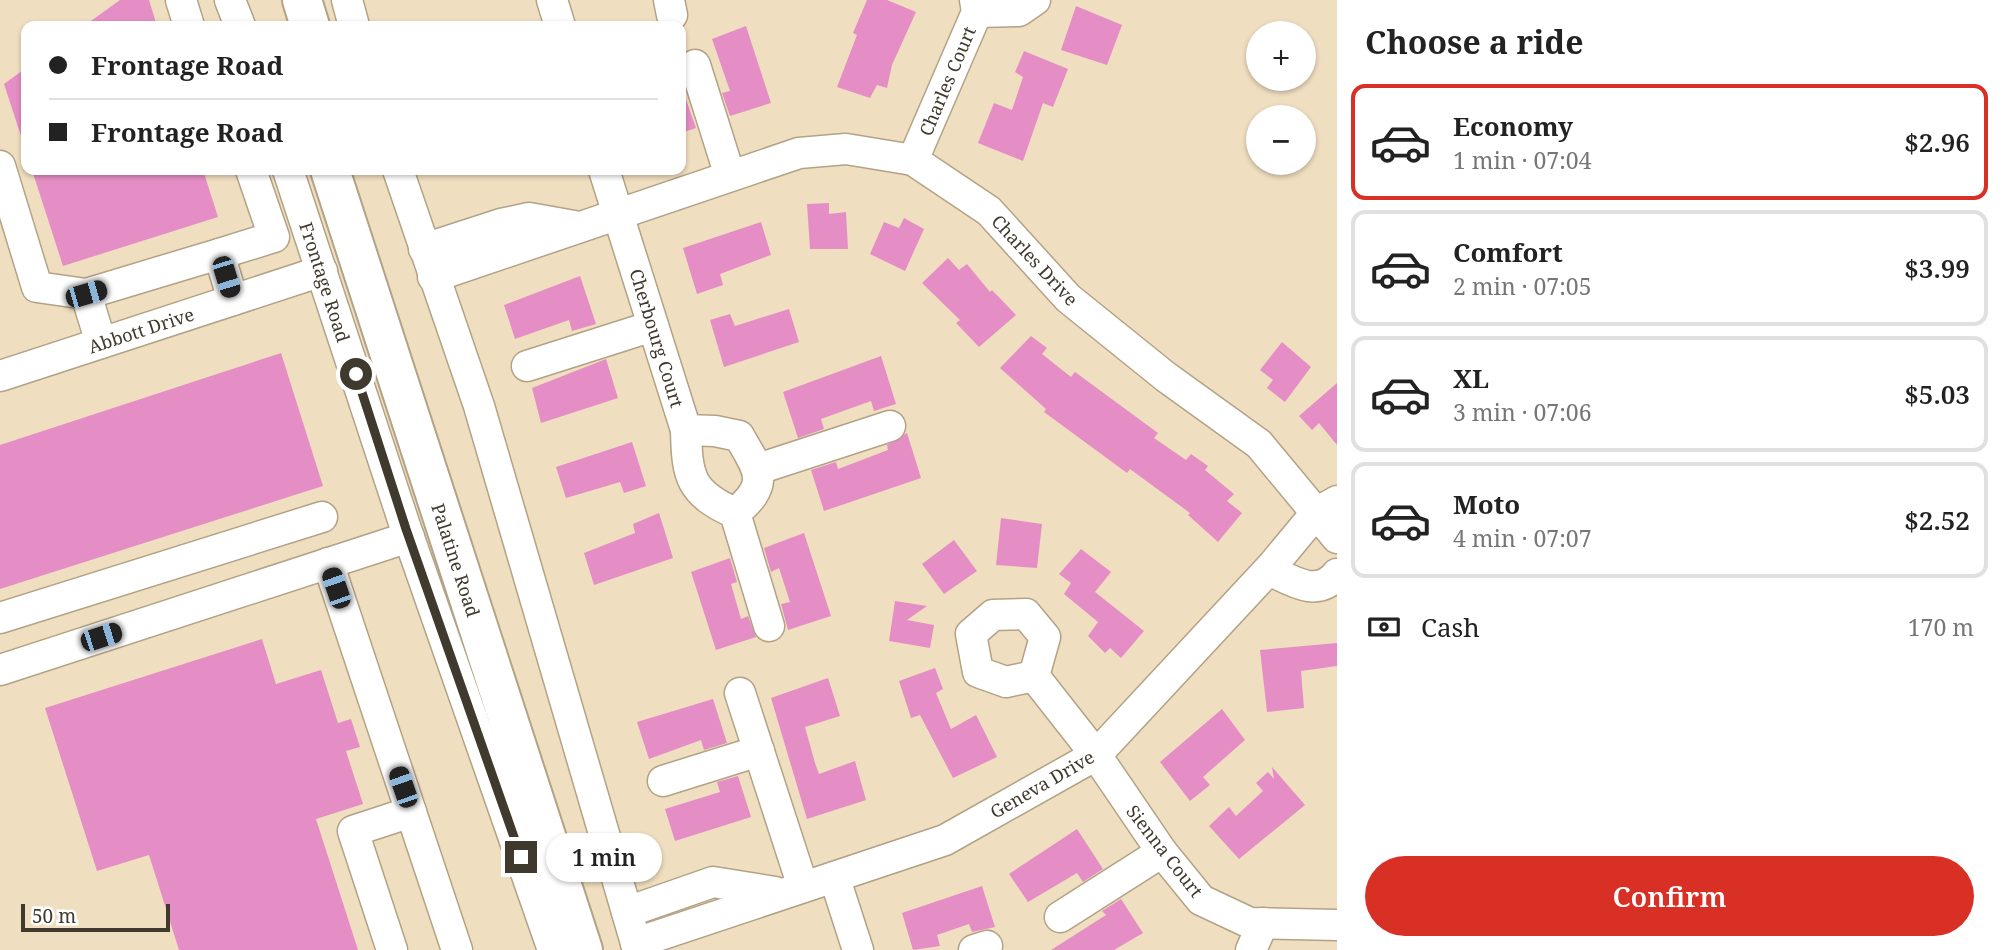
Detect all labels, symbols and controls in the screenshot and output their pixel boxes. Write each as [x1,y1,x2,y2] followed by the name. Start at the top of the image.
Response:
[1365,20,1584,63] text: Choose a ride
[1246,21,1316,175] map controls
[1246,21,1316,91] button: +
[913,23,981,139] street label: Charles Court
[91,47,283,83] text: Frontage Road
[1246,105,1316,175] button: −
[1453,108,1573,144] text: Economy
[1369,111,1432,174] icon: car
[91,114,283,150] text: Frontage Road
[1904,124,1970,160] text: $2.96
[1453,144,1591,176] text: 1 min · 07:04
[987,209,1083,311] street label: Charles Drive
[294,219,356,345] street label: Frontage Road
[1453,234,1563,270] text: Comfort
[1369,237,1432,300] icon: car
[1904,250,1970,286] text: $3.99
[210,254,243,300] car
[624,266,690,410] street label: Cherbourg Court
[1453,270,1591,302] text: 2 min · 07:05
[63,278,110,310] car
[85,302,197,358] street label: Abbott Drive
[340,358,372,390] route start
[1453,360,1489,396] text: XL
[1369,363,1432,426] icon: car
[1904,376,1970,412] text: $5.03
[1453,396,1591,428] text: 3 min · 07:06
[1453,486,1520,522] text: Moto
[1369,489,1432,552] icon: car
[426,500,486,620] street label: Palatine Road
[1904,502,1970,538] text: $2.52
[1453,522,1591,554] text: 4 min · 07:07
[320,565,353,611] car
[1365,608,1403,646] icon: cash
[1421,609,1480,645] text: Cash
[1908,611,1974,643] text: 170 m
[78,621,125,653] car
[986,745,1098,823] street label: Geneva Drive
[387,764,420,810] car
[1121,800,1209,902] street label: Sienna Court
[546,832,661,882] callout: 1 min
[505,841,537,873] route end
[572,841,636,873] text: 1 min
[1365,856,1974,936] button: Confirm
[21,901,170,933] scale bar
[32,903,76,929] text: 50 m

